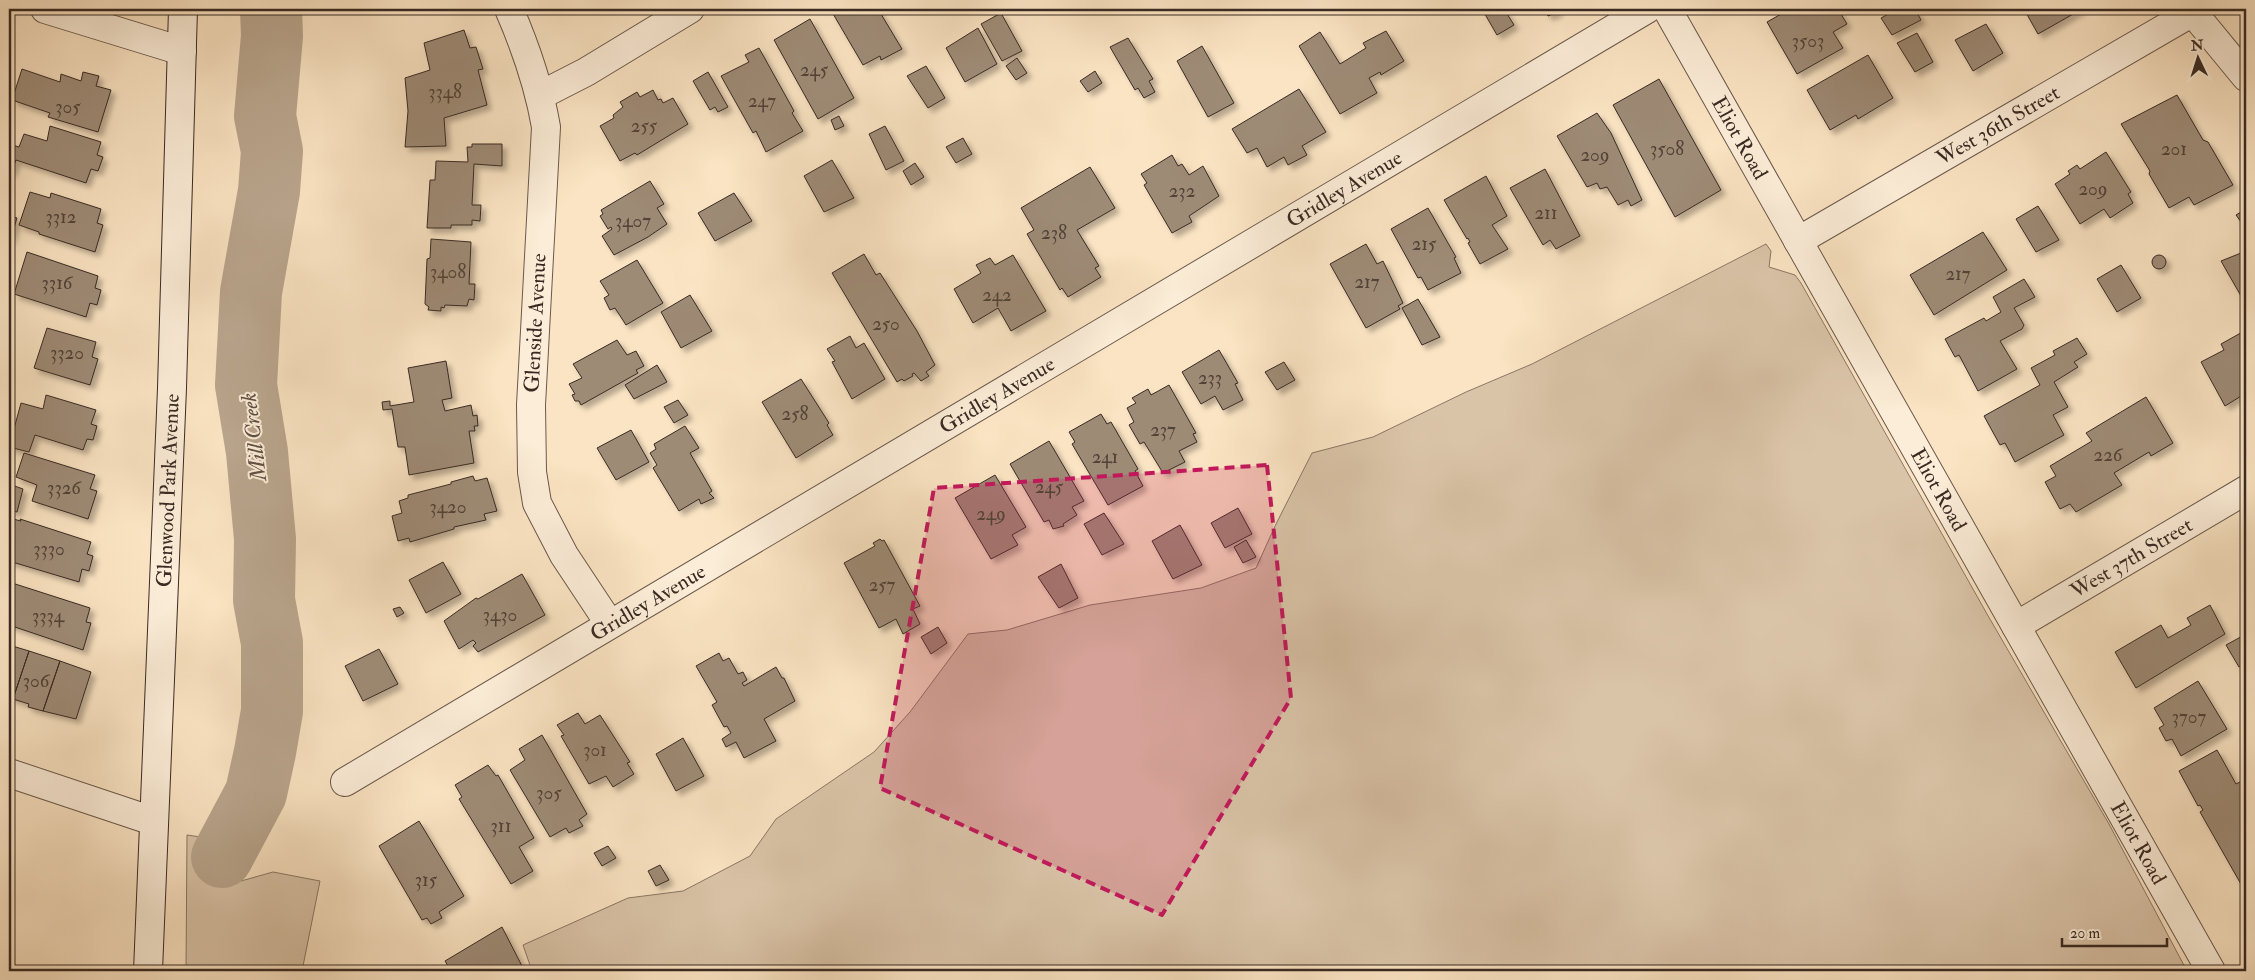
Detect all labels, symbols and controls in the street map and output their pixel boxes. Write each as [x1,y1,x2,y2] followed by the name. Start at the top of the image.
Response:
[1792,29,1824,53] house number: 3503
[2172,32,2222,82] north arrow
[2189,37,2204,55] text: N
[800,58,829,82] house number: 245
[1931,79,2065,172] street label: West 36th Street
[428,80,462,104] house number: 3348
[748,89,776,113] house number: 247
[1705,92,1774,185] street label: Eliot Road
[55,95,81,119] house number: 305
[631,114,658,138] house number: 255
[1650,137,1684,161] house number: 3508
[2161,137,2187,161] house number: 201
[1580,143,1610,167] house number: 209
[1282,144,1407,234] street label: Gridley Avenue
[2078,177,2108,201] house number: 209
[1169,179,1195,203] house number: 232
[1534,201,1558,225] house number: 211
[46,205,77,229] house number: 3312
[615,209,651,233] house number: 3407
[1041,221,1067,245] house number: 238
[1412,232,1437,256] house number: 215
[518,252,553,393] street label: Glenside Avenue
[430,260,466,284] house number: 3408
[1945,262,1971,286] house number: 217
[1354,270,1380,294] house number: 217
[42,271,74,295] house number: 3316
[982,283,1012,307] house number: 242
[872,312,900,336] house number: 250
[50,341,84,365] house number: 3320
[934,351,1060,440] street label: Gridley Avenue
[1198,366,1222,390] house number: 233
[235,391,274,485] water label: Mill Creek
[151,393,186,588] street label: Glenwood Park Avenue
[782,402,809,426] house number: 258
[1150,418,1176,442] house number: 237
[1904,443,1973,537] street label: Eliot Road
[2094,443,2124,467] house number: 226
[1092,445,1118,469] house number: 241
[1035,475,1064,499] house number: 245
[47,476,82,500] house number: 3326
[430,495,466,519] house number: 3420
[976,502,1006,526] house number: 249
[2065,512,2198,605] street label: West 37th Street
[33,537,65,561] house number: 3330
[585,558,711,648] street label: Gridley Avenue
[869,573,896,597] house number: 257
[483,603,517,627] house number: 3430
[32,604,65,628] house number: 3334
[23,669,51,693] house number: 306
[2172,705,2206,729] house number: 3707
[583,738,607,762] house number: 301
[536,781,562,805] house number: 305
[2104,797,2173,890] street label: Eliot Road
[491,814,511,838] house number: 311
[415,868,438,892] house number: 315
[2062,915,2168,947] scale bar
[2070,924,2100,943] text: 20 m

